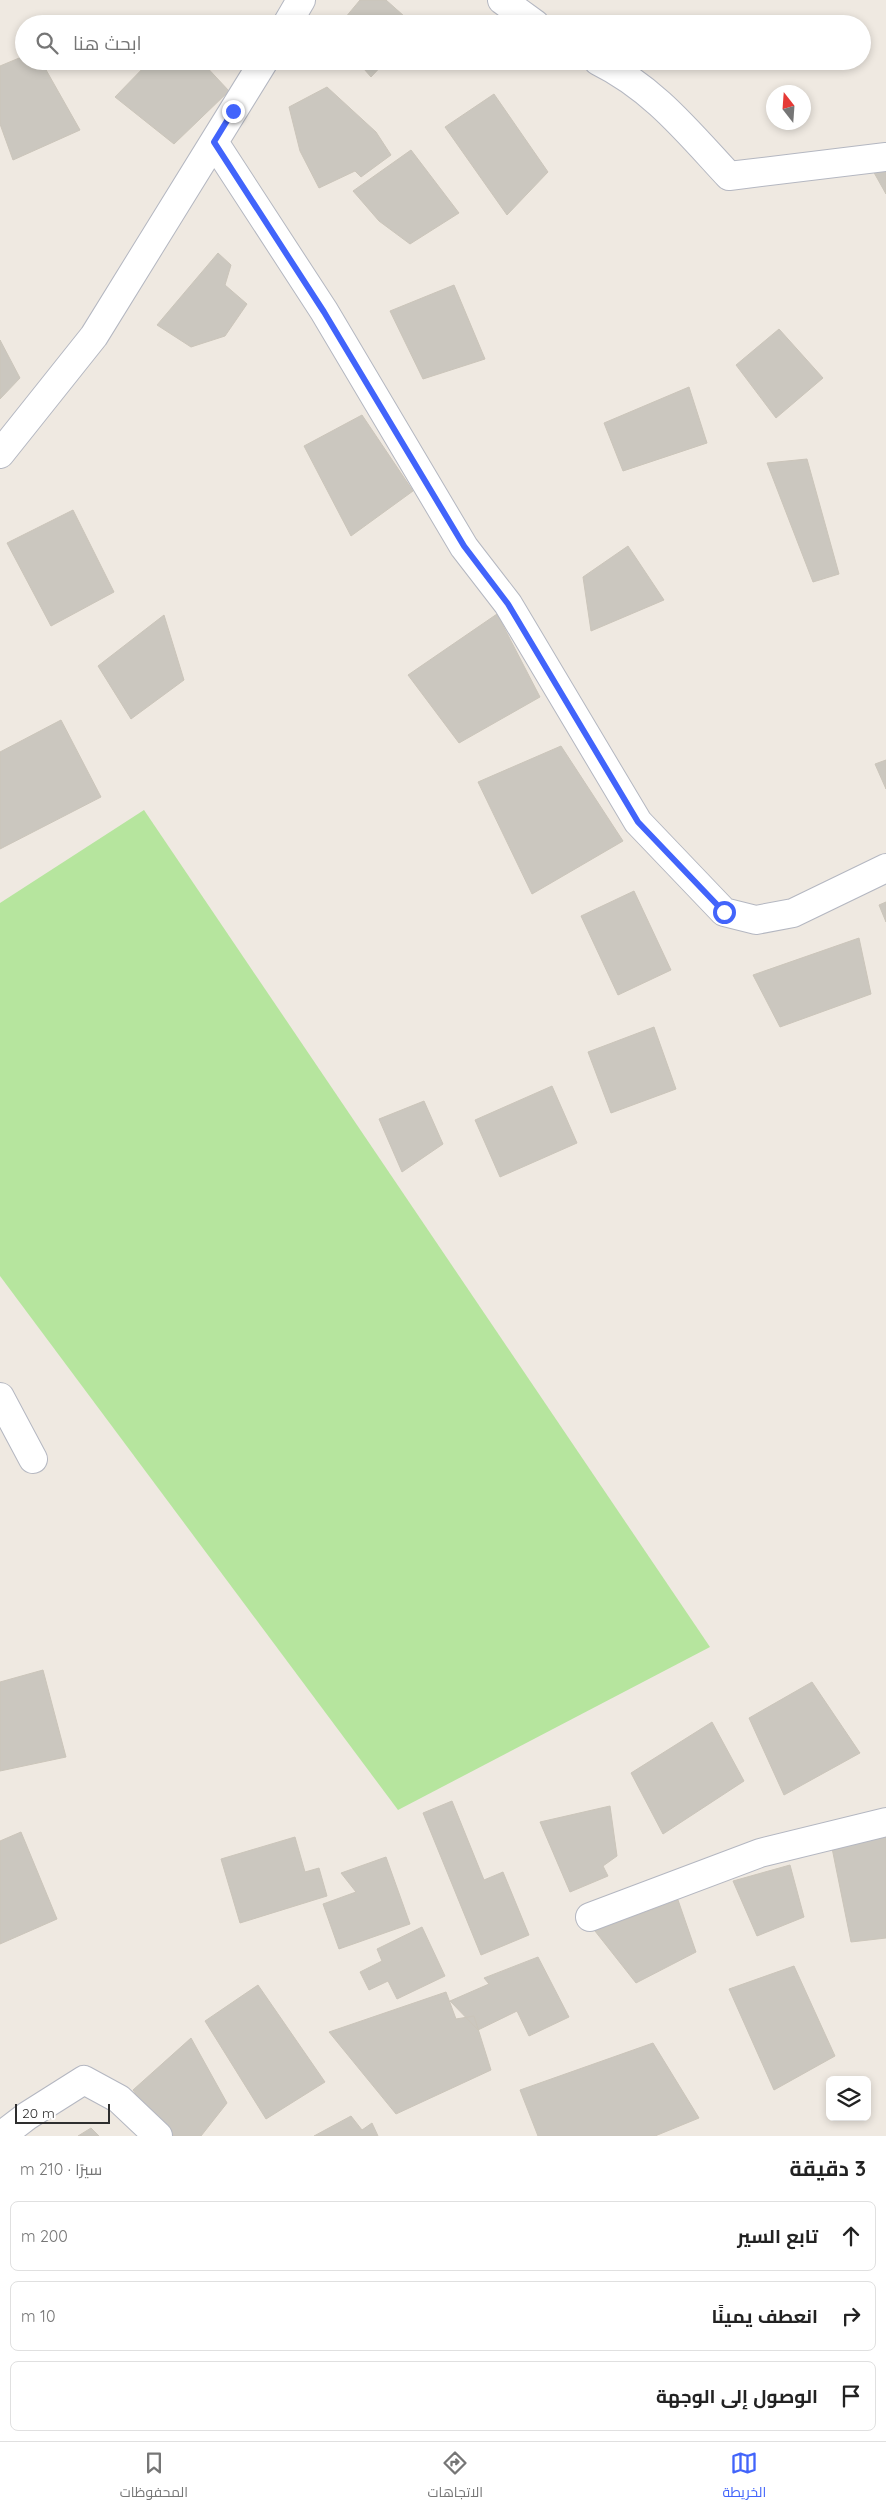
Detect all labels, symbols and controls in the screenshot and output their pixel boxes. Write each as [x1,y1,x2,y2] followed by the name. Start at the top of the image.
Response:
[15,15,871,70] search box
[33,29,61,57] icon: search
[73,31,142,55] text: ابحث هنا
[766,85,811,130] north arrow
[222,100,245,123] route end
[713,901,736,924] route start
[826,2076,871,2121] map controls
[826,2076,871,2121] button: layers
[15,2101,110,2124] scale bar
[22,2104,55,2122] text: 20 m
[789,2155,866,2181] text: 3 دقيقة
[20,2159,102,2179] text: سيرًا · 210 m
[837,2222,865,2250] icon: ahead
[737,2224,818,2248] text: تابع السير
[21,2226,68,2246] text: 200 m
[837,2302,865,2330] icon: right
[711,2304,818,2328] text: انعطف يمينًا
[21,2306,55,2326] text: 10 m
[837,2382,865,2410] icon: arrive
[656,2384,818,2408] text: الوصول إلى الوجهة
[120,2449,188,2505] tab: المحفوظات
[428,2449,483,2505] tab: الاتجاهات
[723,2449,766,2505] tab: الخريطة

